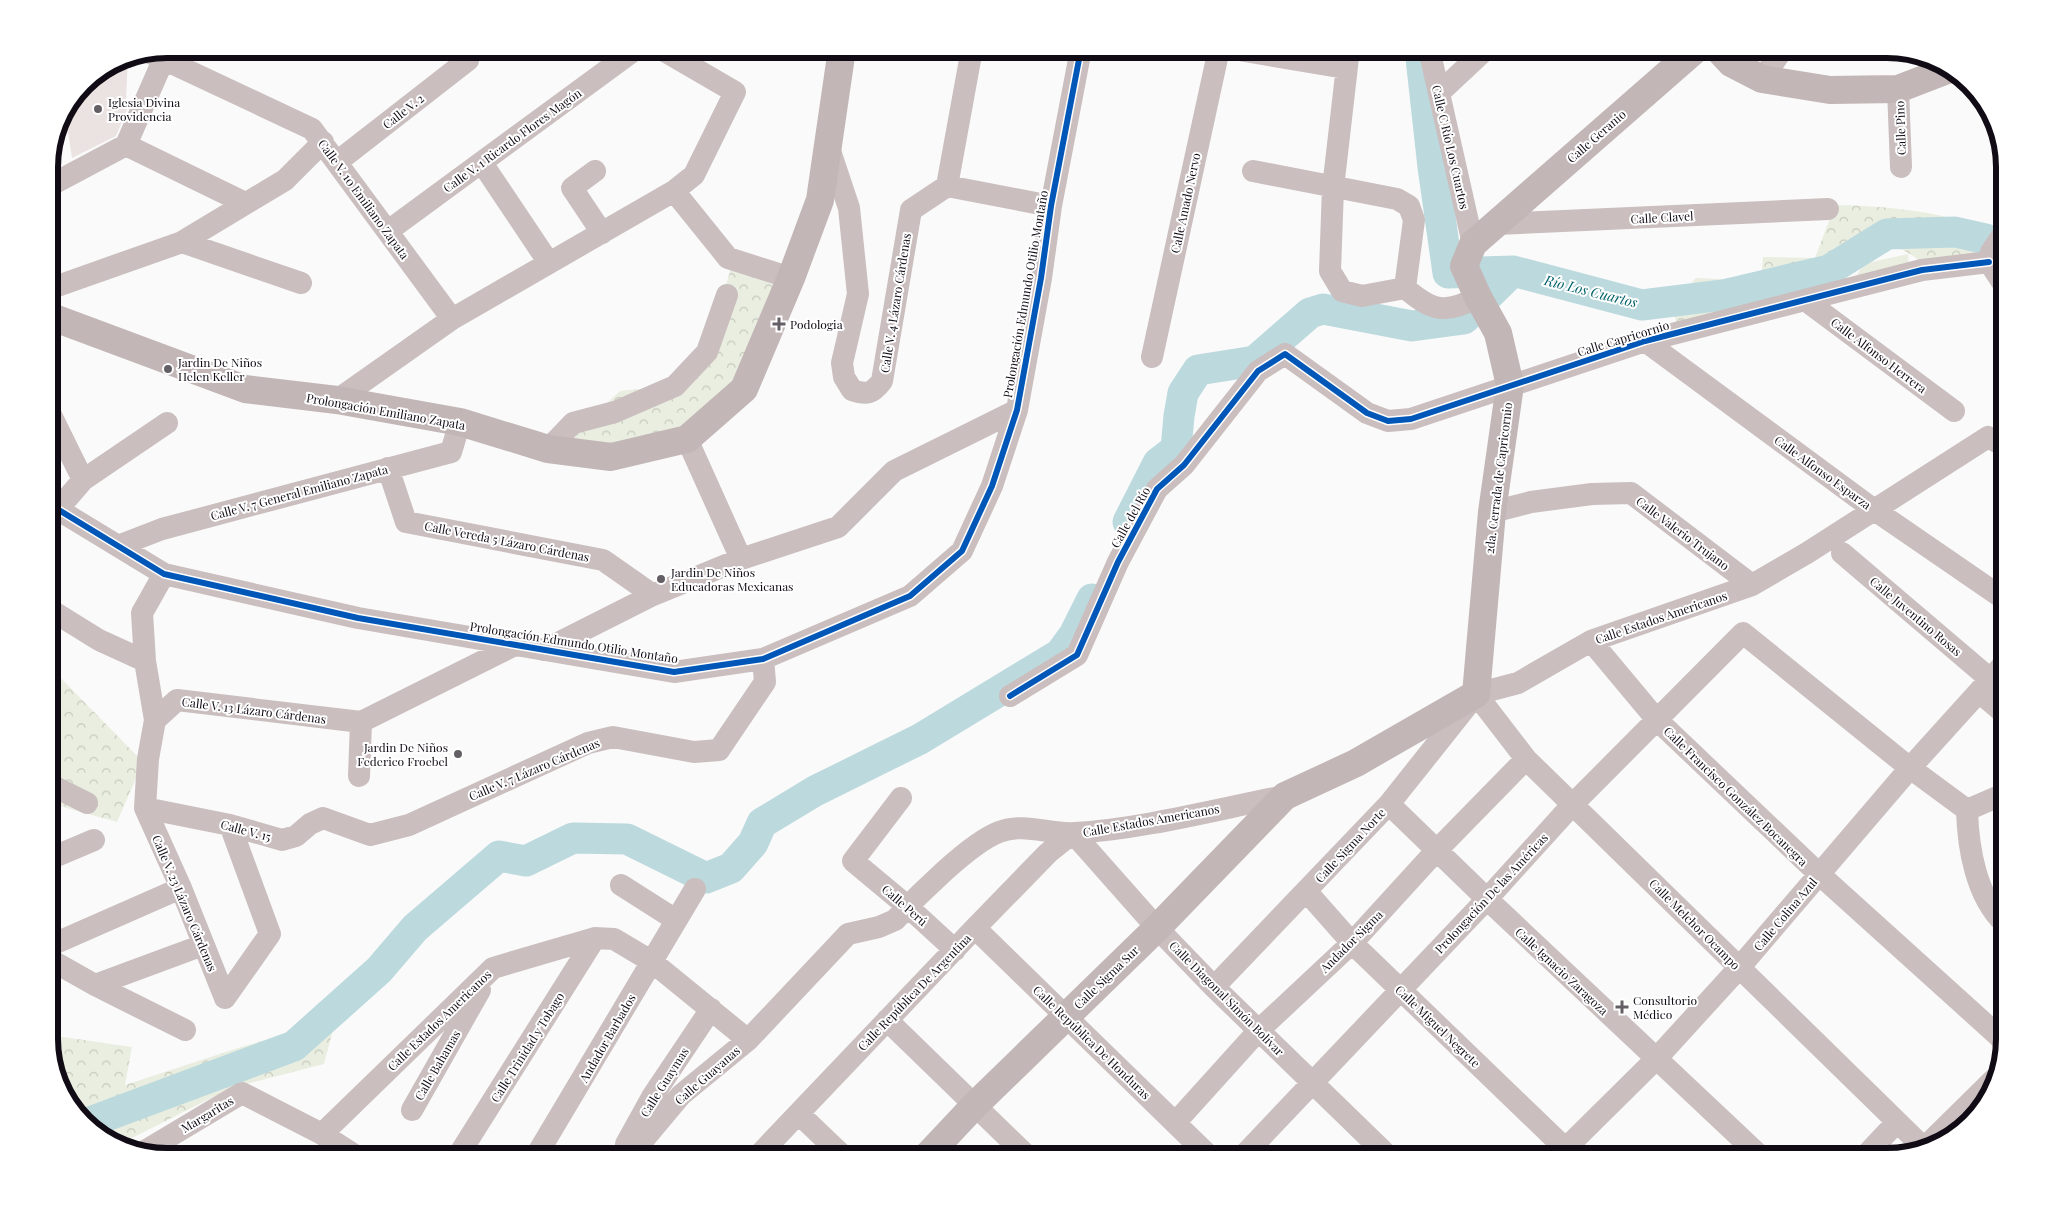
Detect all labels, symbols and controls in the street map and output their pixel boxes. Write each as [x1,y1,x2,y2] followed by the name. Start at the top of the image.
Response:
[1429,83,1473,211] street label: Calle C Río Los Cuartos
[440,84,584,196] street label: Calle V. 1 Ricardo Flores Magón
[379,90,427,132] street label: Calle V. 2
[108,94,180,124] place label: Iglesia Divina Providencia
[1891,100,1909,155] street label: Calle Pino
[92,103,104,115] marker: Iglesia Divina Providencia
[1563,106,1629,166] street label: Calle Geranio
[315,136,413,262] street label: Calle V. 10 Emiliano Zapata
[1167,151,1204,255] street label: Calle Amado Nervo
[999,189,1051,399] street label: Prolongación Edmundo Otilio Montaño
[1630,207,1694,227] street label: Calle Clavel
[876,232,914,374] street label: Calle V. 4 Lázaro Cárdenas
[1541,270,1640,312] water label: Río Los Cuartos
[1828,314,1930,396] street label: Calle Alfonso Herrera
[790,316,843,332] place label: Podologia
[1575,316,1671,360] street label: Calle Capricornio
[772,317,786,331] marker: Podologia
[177,354,262,384] place label: Jardin De Niños Helen Keller
[162,363,174,375] marker: Jardin De Niños Helen Keller
[305,389,467,433] street label: Prolongación Emiliano Zapata
[1481,401,1515,555] street label: 2da. Cerrada de Capricornio
[1771,432,1875,512] street label: Calle Alfonso Esparza
[209,461,389,523] street label: Calle V. 7 General Emiliano Zapata
[1107,483,1154,550] street label: Calle del Río
[1633,493,1733,574] street label: Calle Valerio Trujano
[423,517,591,565] street label: Calle Vereda 5 Lázaro Cárdenas
[670,564,793,594] place label: Jardin De Niños Educadoras Mexicanas
[655,573,667,585] marker: Jardin De Niños Educadoras Mexicanas
[1867,573,1965,659] street label: Calle Juventino Rosas
[1593,587,1729,647] street label: Calle Estados Americanos
[469,618,680,666] street label: Prolongación Edmundo Otilio Montaño
[181,693,327,727] street label: Calle V. 13 Lázaro Cárdenas
[1661,723,1811,869] street label: Calle Francisco González Bocanegra
[466,734,602,804] street label: Calle V. 7 Lázaro Cárdenas
[357,739,449,769] place label: Jardin De Niños Federico Froebel
[452,748,464,760] marker: Jardin De Niños Federico Froebel
[1081,800,1221,840] street label: Calle Estados Americanos
[1311,804,1389,886] street label: Calle Sigma Norte
[219,816,273,844] street label: Calle V. 15
[1431,829,1551,957] street label: Prolongación De las Américas
[149,832,221,974] street label: Calle V. 23 Lázaro Cárdenas
[1750,874,1821,954] street label: Calle Colina Azul
[1646,875,1744,973] street label: Calle Melchor Ocampo
[879,881,931,929] street label: Calle Perú
[1316,906,1386,976] street label: Andador Sigma
[1512,924,1612,1018] street label: Calle Ignacio Zaragoza
[854,930,974,1054] street label: Calle República De Argentina
[1166,937,1288,1059] street label: Calle Diagonal Simón Bolívar
[1070,941,1142,1012] street label: Calle Sigma Sur
[384,966,494,1074] street label: Calle Estados Americanos
[1392,981,1484,1071] street label: Calle Miguel Negrete
[1030,982,1154,1102] street label: Calle República De Honduras
[487,989,568,1105] street label: Calle Trinidad y Tobago
[575,991,639,1086] street label: Andador Barbados
[1633,992,1697,1022] place label: Consultorio Médico
[1615,1000,1629,1014] marker: Consultorio Médico
[410,1027,464,1103] street label: Calle Bahamas
[671,1042,743,1108] street label: Calle Guayanas
[636,1044,692,1120] street label: Calle Guaymas
[178,1092,236,1136] street label: Margaritas

